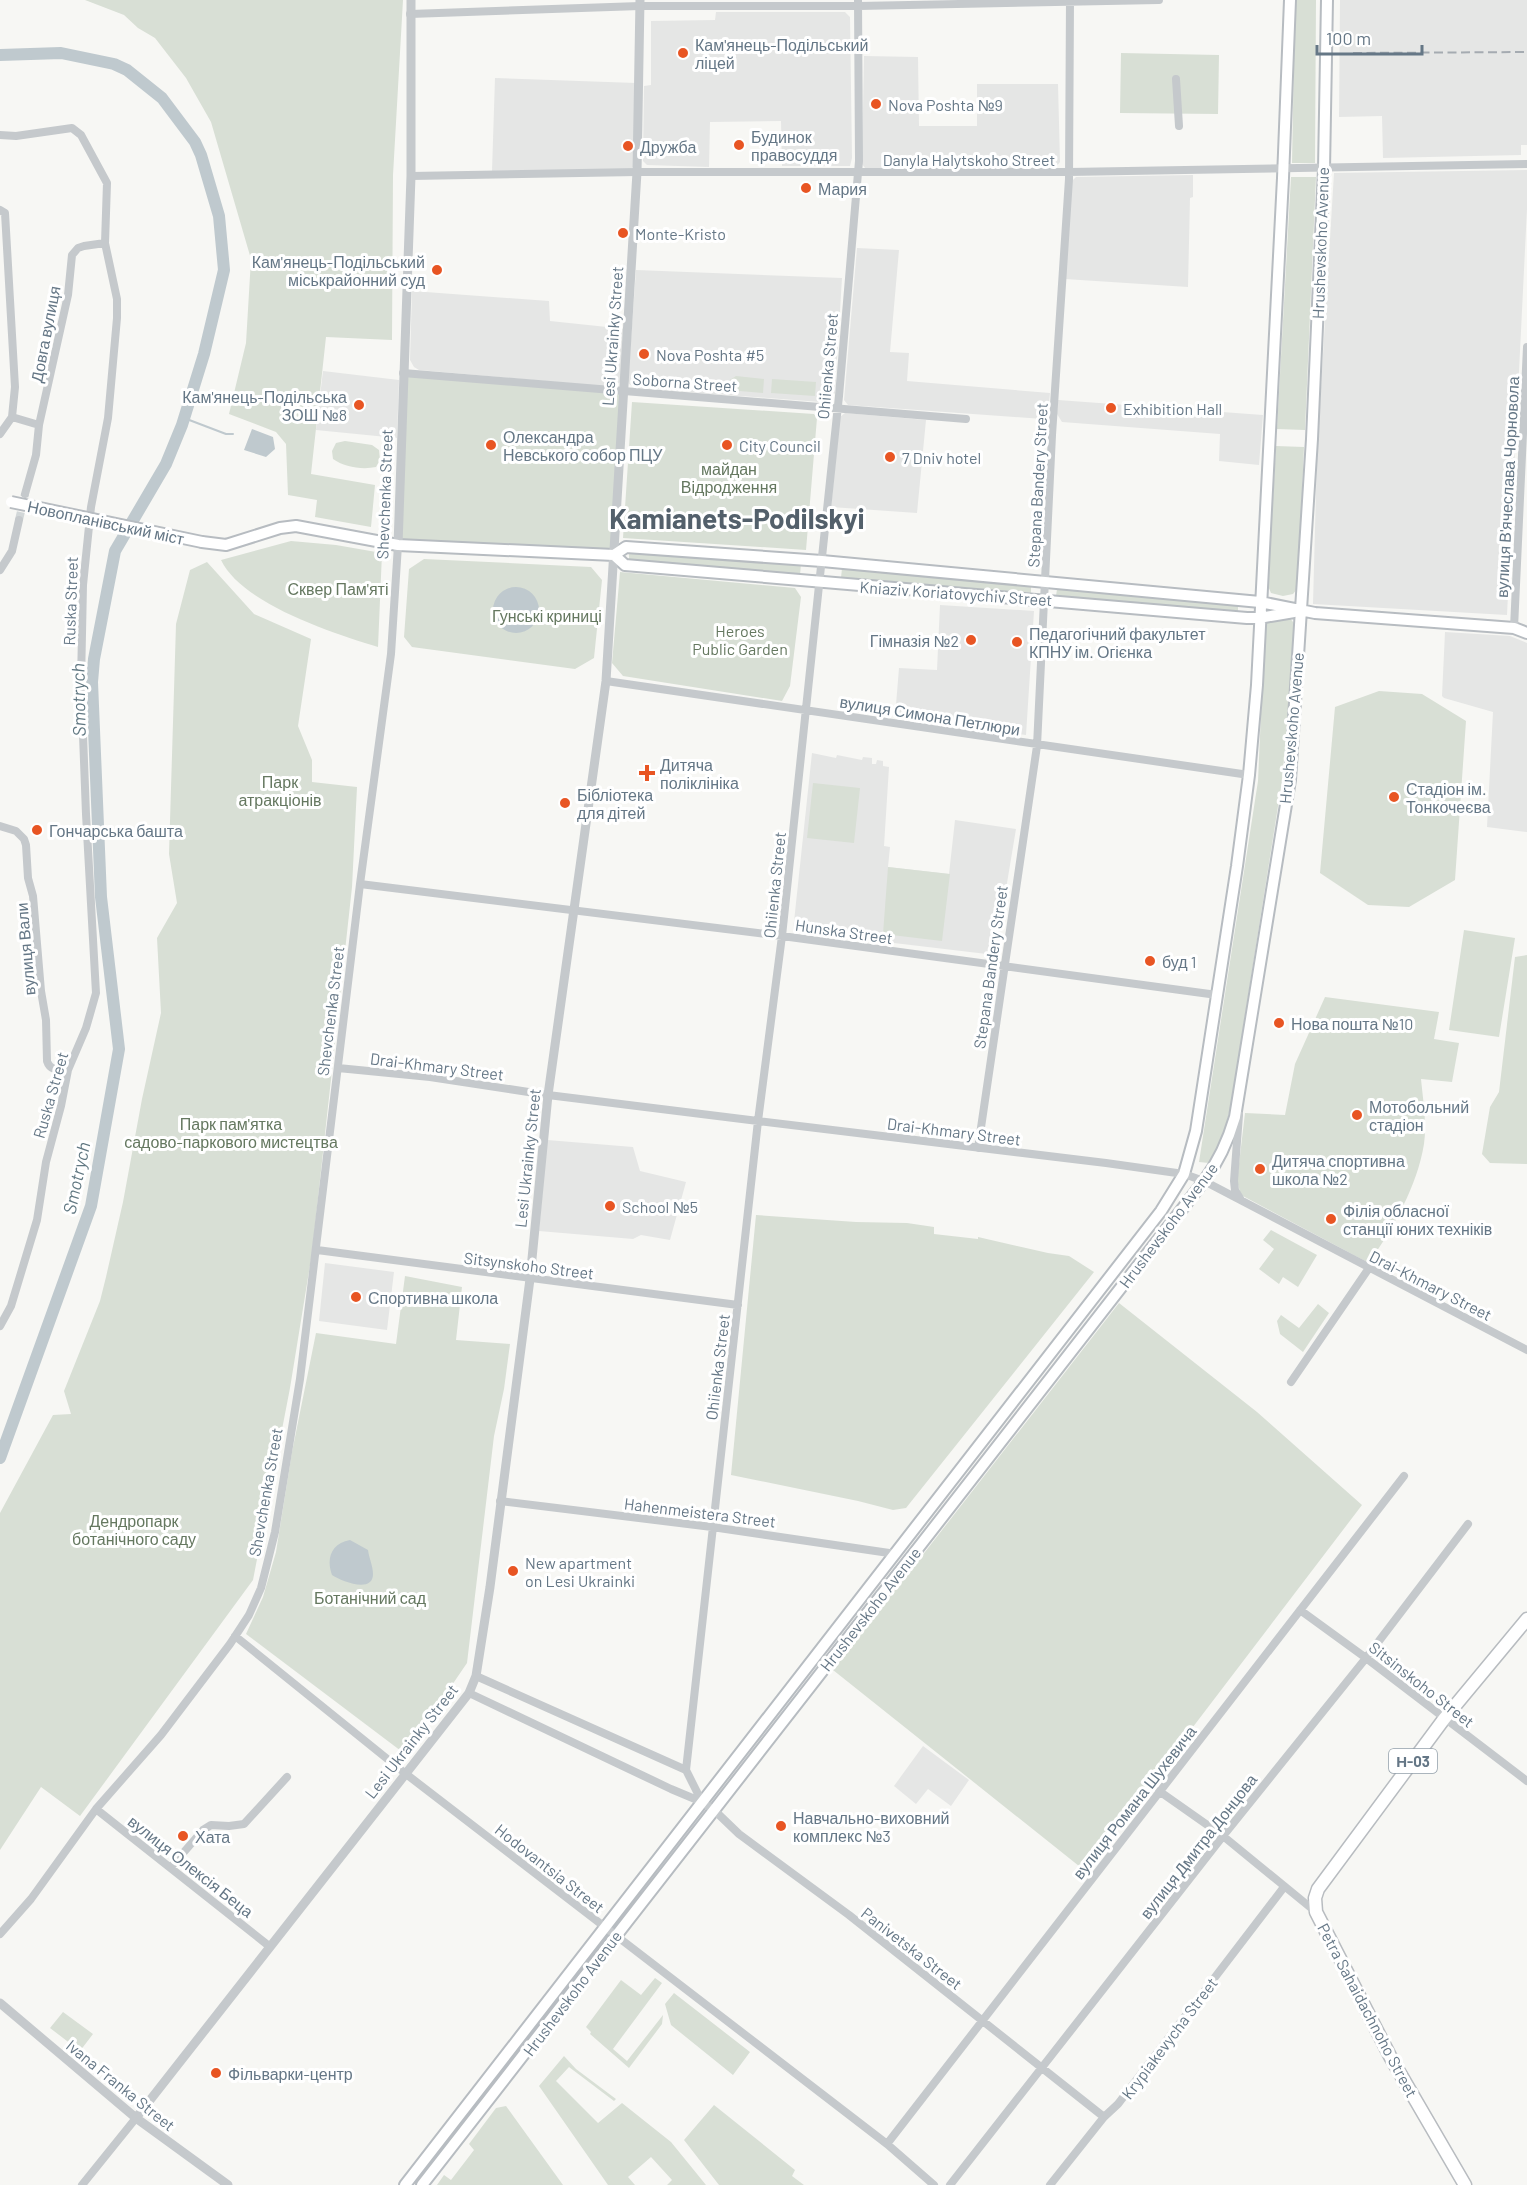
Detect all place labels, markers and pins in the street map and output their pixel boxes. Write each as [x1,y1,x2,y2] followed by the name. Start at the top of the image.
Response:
[695,35,868,72] place label: Кам'янець-Подільський ліцей
[676,46,690,60] marker: Кам'янець-Подільський ліцей
[888,95,1003,114] place label: Nova Poshta №9
[869,97,883,111] marker: Nova Poshta №9
[751,127,837,164] place label: Будинок правосуддя
[640,137,696,156] place label: Дружба
[732,138,746,152] marker: Будинок правосуддя
[621,139,635,153] marker: Дружба
[818,179,867,198] place label: Мария
[799,181,813,195] marker: Мария
[635,224,726,243] place label: Monte-Kristo
[616,226,630,240] marker: Monte-Kristo
[252,252,426,289] place label: Кам'янець-Подільський міськрайонний суд
[430,263,444,277] marker: Кам'янець-Подільський міськрайонний суд
[656,345,764,364] place label: Nova Poshta #5
[637,347,651,361] marker: Nova Poshta #5
[182,387,347,424] place label: Кам'янець-Подільська ЗОШ №8
[352,398,366,412] marker: Кам'янець-Подільська ЗОШ №8
[1123,399,1222,418] place label: Exhibition Hall
[1104,401,1118,415] marker: Exhibition Hall
[503,427,663,464] place label: Олександра Невського собор ПЦУ
[739,436,821,455] place label: City Council
[484,438,498,452] marker: Олександра Невського собор ПЦУ
[720,438,734,452] marker: City Council
[902,448,981,467] place label: 7 Dniv hotel
[883,450,897,464] marker: 7 Dniv hotel
[1029,624,1206,661] place label: Педагогічний факультет КПНУ ім. Огієнка
[870,631,959,650] place label: Гімназія №2
[964,633,978,647] marker: Гімназія №2
[1010,635,1024,649] marker: Педагогічний факультет КПНУ ім. Огієнка
[660,755,739,792] place label: Дитяча поліклініка
[638,764,656,782] marker: Дитяча поліклініка
[1406,779,1491,816] place label: Стадіон ім. Тонкочеєва
[577,785,653,822] place label: Бібліотека для дітей
[1387,790,1401,804] marker: Стадіон ім. Тонкочеєва
[558,796,572,810] marker: Бібліотека для дітей
[49,821,183,840] place label: Гончарська башта
[30,823,44,837] marker: Гончарська башта
[1162,952,1196,971] place label: буд 1
[1143,954,1157,968] marker: буд 1
[1291,1014,1413,1033] place label: Нова пошта №10
[1272,1016,1286,1030] marker: Нова пошта №10
[1369,1097,1469,1134] place label: Мотобольний стадіон
[1350,1108,1364,1122] marker: Мотобольний стадіон
[1272,1151,1405,1188] place label: Дитяча спортивна школа №2
[1253,1162,1267,1176] marker: Дитяча спортивна школа №2
[622,1197,698,1216] place label: School №5
[603,1199,617,1213] marker: School №5
[1343,1201,1492,1238] place label: Філія обласної станції юних техніків
[1324,1212,1338,1226] marker: Філія обласної станції юних техніків
[368,1288,498,1307] place label: Спортивна школа
[349,1290,363,1304] marker: Спортивна школа
[525,1553,635,1590] place label: New apartment on Lesi Ukrainki
[506,1564,520,1578] marker: New apartment on Lesi Ukrainki
[793,1808,950,1845] place label: Навчально-виховний комплекс №3
[774,1819,788,1833] marker: Навчально-виховний комплекс №3
[195,1827,230,1846] place label: Хата
[176,1829,190,1843] marker: Хата
[228,2064,353,2083] place label: Фільварки-центр
[209,2066,223,2080] marker: Фільварки-центр

